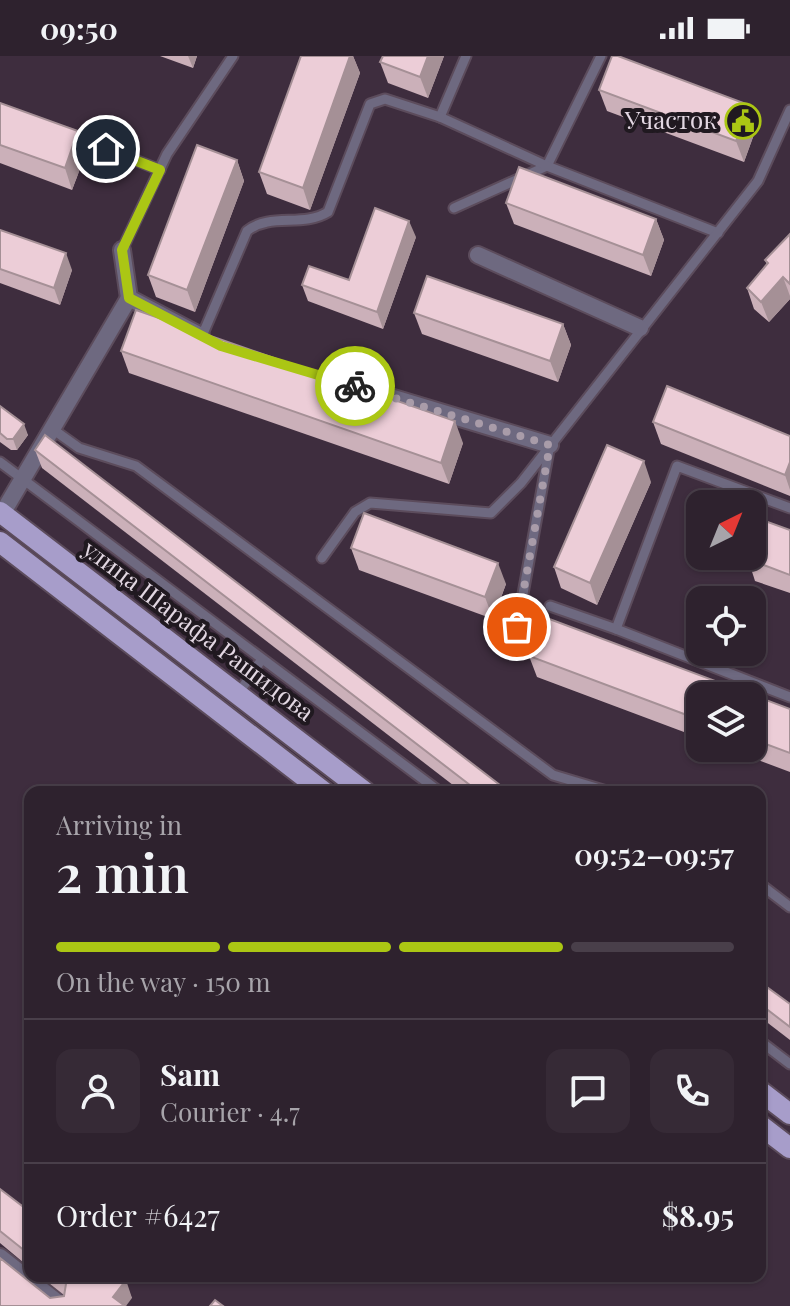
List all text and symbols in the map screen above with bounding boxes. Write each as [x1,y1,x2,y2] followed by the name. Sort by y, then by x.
[40,8,118,48] text: 09:50
[724,102,762,140] public building icon: Участок
[624,103,717,135] place label: Участок
[72,115,140,183] pin
[84,127,128,171] icon: home
[315,346,395,426] courier
[333,364,377,408] icon: bike
[686,490,766,570] north arrow
[686,490,766,762] map controls
[76,531,321,727] street label: улица Шарафа Рашидова
[686,586,766,666] button: locate
[483,593,551,661] pin
[495,605,539,649] icon: bag
[686,682,766,762] button: layers
[56,807,182,842] text: Arriving in
[574,834,734,874] text: 09:52–09:57
[56,837,189,906] text: 2 min
[56,964,271,999] text: On the way · 150 m
[56,1049,140,1133] button: person
[546,1049,630,1133] button: chat
[650,1049,734,1133] button: phone
[160,1054,220,1094] text: Sam
[160,1094,300,1129] text: Courier · 4.7
[56,1195,220,1235] text: Order #6427
[662,1195,734,1235] text: $8.95

